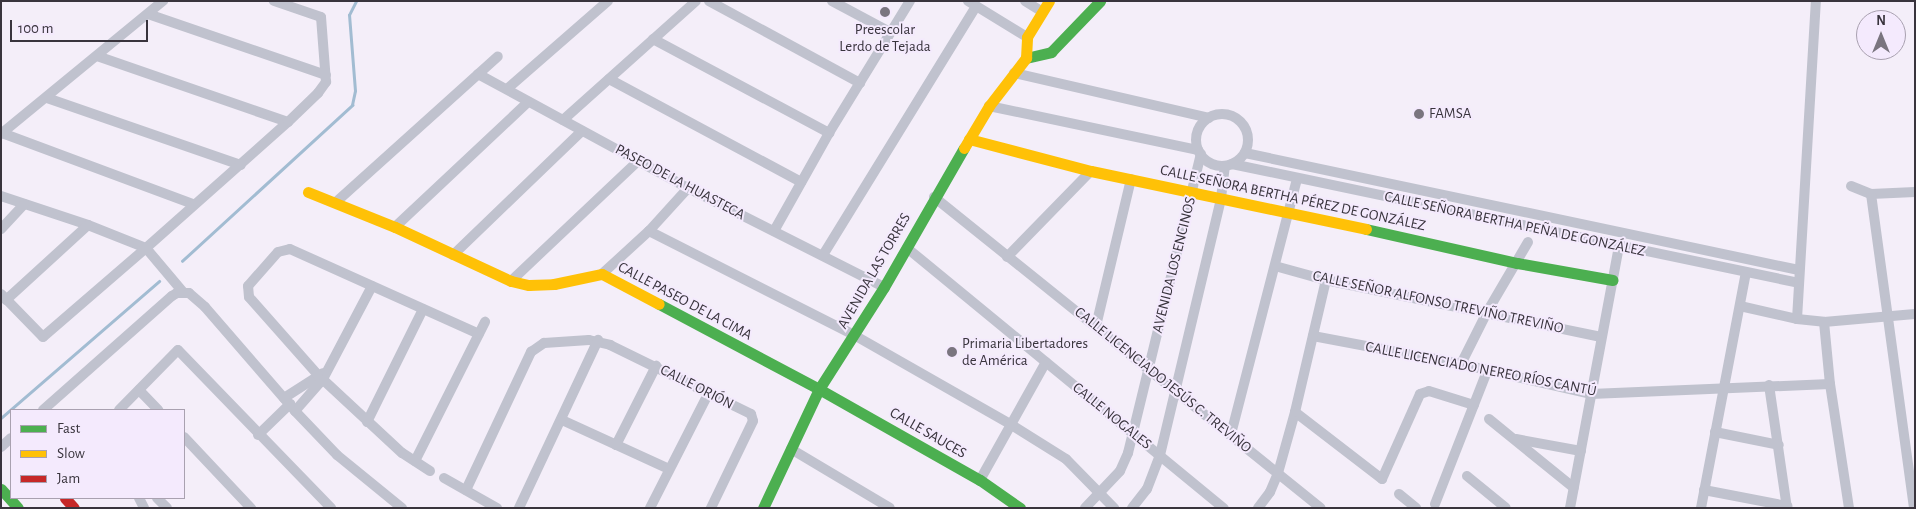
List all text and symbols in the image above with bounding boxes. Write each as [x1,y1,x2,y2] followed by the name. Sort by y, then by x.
[879,6,891,18] marker: Preescolar Lerdo de Tejada
[12,10,150,42] scale bar
[1856,10,1906,60] north arrow
[1876,14,1886,28] text: N
[839,20,931,55] place label: Preescolar Lerdo de Tejada
[18,21,53,36] text: 100 m
[1429,105,1471,123] place label: FAMSA
[1413,108,1425,120] marker: FAMSA
[612,140,748,224] street label: PASEO DE LA HUASTECA
[1159,161,1427,235] street label: CALLE SEÑORA BERTHA PÉREZ DE GONZÁLEZ
[1383,188,1647,260] street label: CALLE SEÑORA BERTHA PEÑA DE GONZÁLEZ
[1148,195,1200,335] street label: AVENIDA LOS ENCINOS
[834,210,914,332] street label: AVENIDA LAS TORRES
[615,258,755,344] street label: CALLE PASEO DE LA CIMA
[1311,267,1565,337] street label: CALLE SEÑOR ALFONSO TREVIÑO TREVIÑO
[1071,303,1255,457] street label: CALLE LICENCIADO JESÚS C. TREVIÑO
[962,334,1088,369] place label: Primaria Libertadores de América
[1364,338,1598,400] street label: CALLE LICENCIADO NEREO RÍOS CANTÚ
[946,346,958,358] marker: Primaria Libertadores de América
[657,361,737,413] street label: CALLE ORIÓN
[1069,379,1155,453] street label: CALLE NOGALES
[886,404,970,462] street label: CALLE SAUCES
[10,409,185,499] legend
[57,421,80,436] text: Fast
[57,446,85,461] text: Slow
[57,471,80,486] text: Jam

